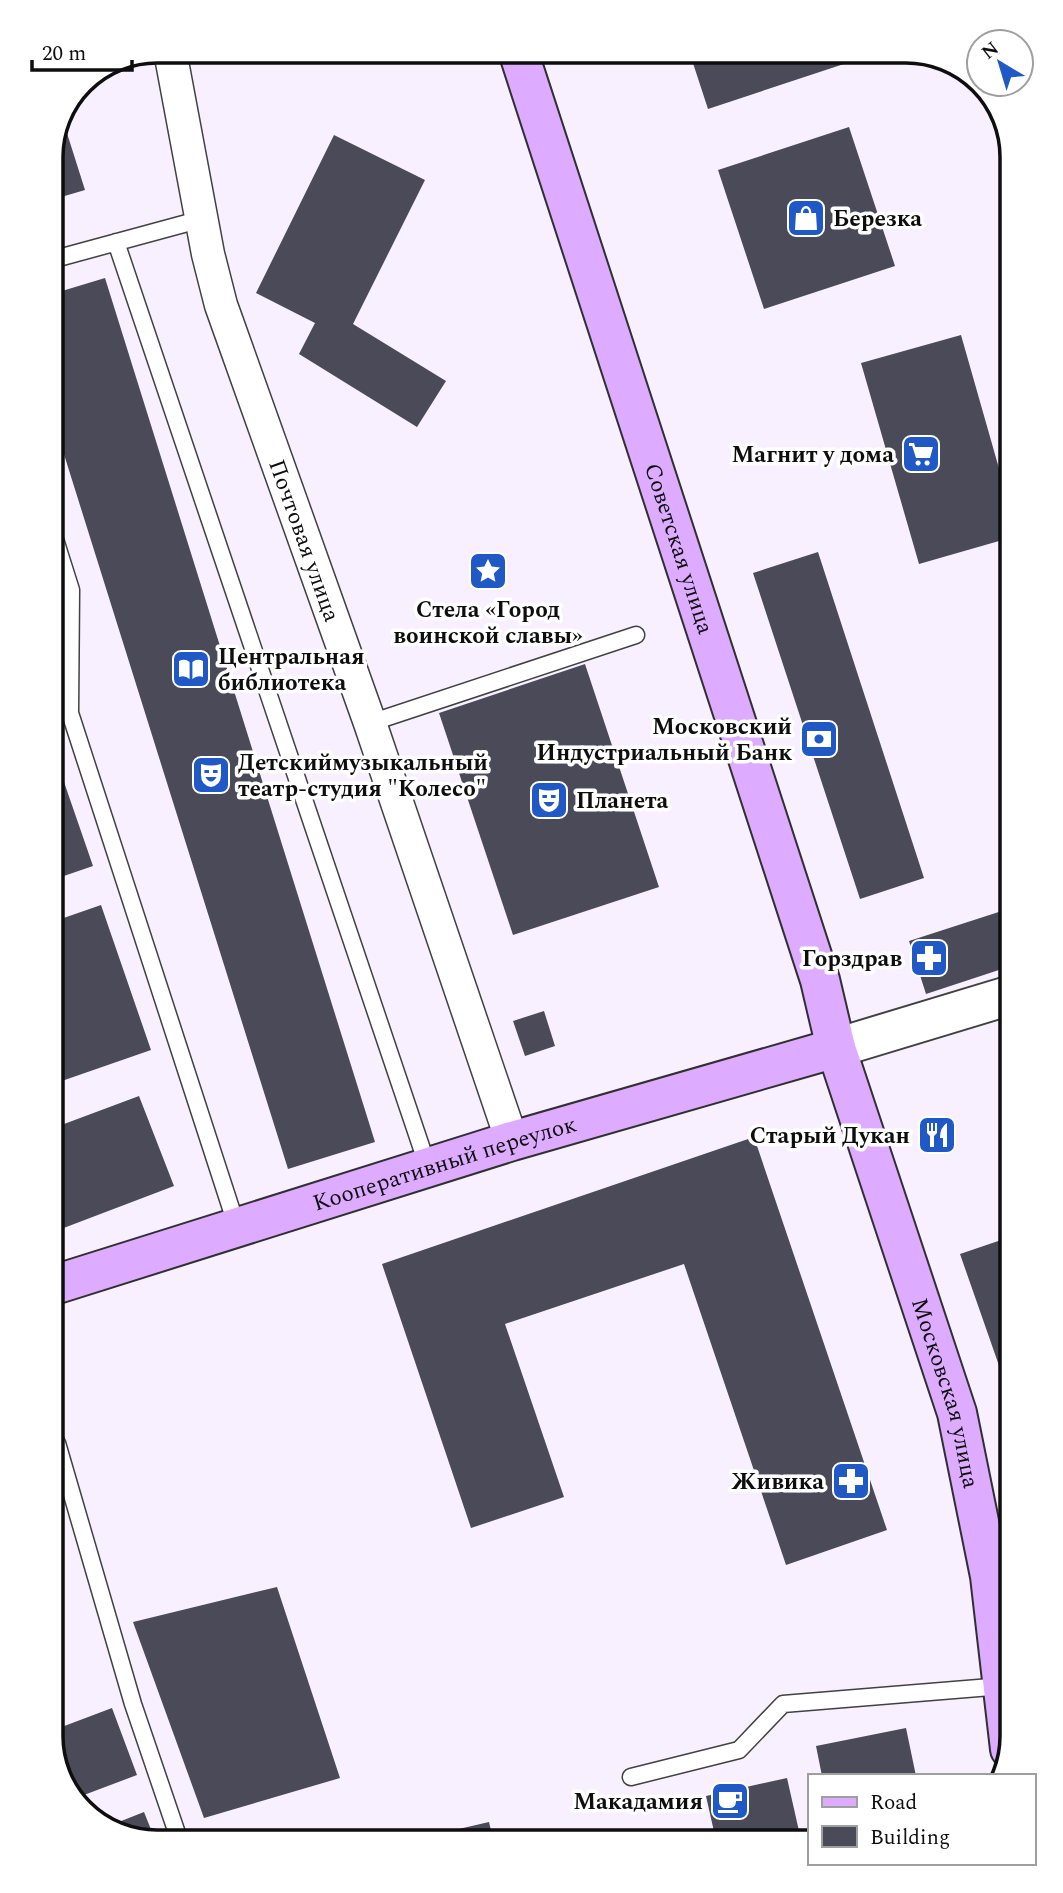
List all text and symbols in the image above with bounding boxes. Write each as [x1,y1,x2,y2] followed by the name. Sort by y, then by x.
[32,28,131,72] scale bar
[965,28,1035,98] north arrow
[975,35,1005,67] text: N
[42,38,86,70] text: 20 m
[785,197,827,239] shop icon: Березка
[833,202,922,237] place label: Березка
[900,433,942,475] supermarket icon: Магнит у дома
[731,438,894,473] place label: Магнит у дома
[258,455,349,627] street label: Почтовая улица
[634,459,722,639] street label: Советская улица
[467,550,509,592] place icon: Стела «Город воинской славы»
[393,593,583,654] place label: Стела «Город воинской славы»
[218,640,365,701] place label: Центральная библиотека
[170,648,212,690] library icon: Центральная библиотека
[537,710,792,771] place label: Московский Индустриальный Банк
[798,718,840,760] bank icon: Московский Индустриальный Банк
[238,746,488,807] place label: Детскиймузыкальный театр-студия "Колесо"
[190,754,232,796] theatre icon: Детскиймузыкальный театр-студия "Колесо"
[528,779,570,821] theatre icon: Планета
[576,784,669,819] place label: Планета
[908,937,950,979] pharmacy icon: Горздрав
[802,942,902,977] place label: Горздрав
[309,1107,581,1222] street label: Кооперативный переулок
[916,1114,958,1156] restaurant icon: Старый Дукан
[750,1119,910,1154] place label: Старый Дукан
[901,1293,988,1491] street label: Московская улица
[830,1460,872,1502] pharmacy icon: Живика
[731,1465,824,1500] place label: Живика
[808,1774,1035,1865] legend
[709,1780,751,1822] cafe icon: Макадамия
[573,1785,703,1820] place label: Макадамия
[870,1787,917,1819] text: Road
[870,1822,950,1854] text: Building

